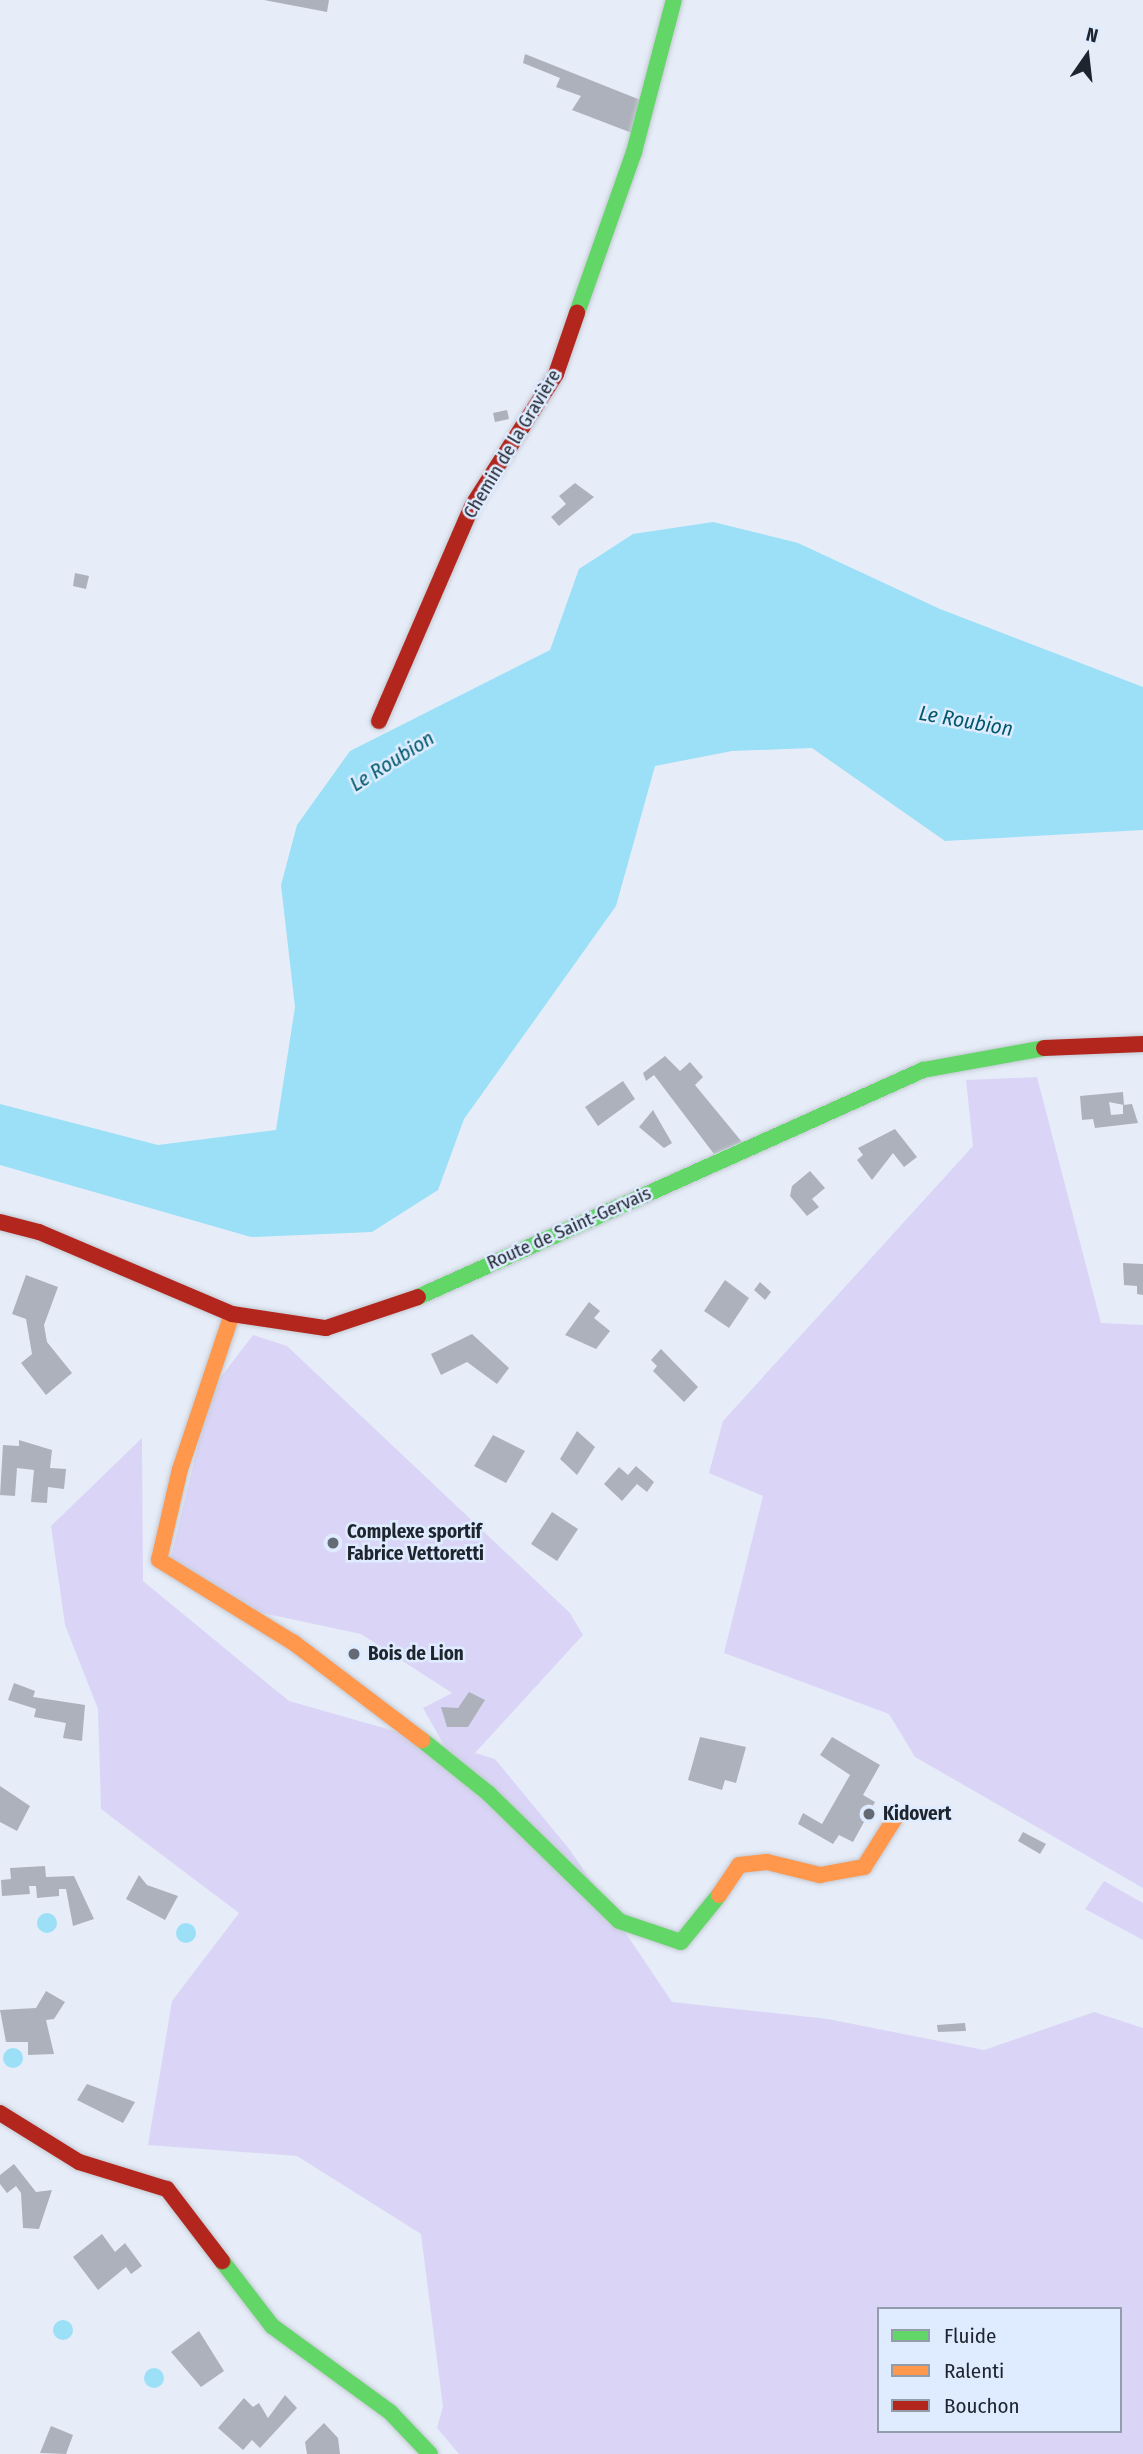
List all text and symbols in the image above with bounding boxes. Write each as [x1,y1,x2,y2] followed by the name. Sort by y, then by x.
[1052,21,1122,91] north arrow
[1084,23,1101,48] text: N
[459,365,565,523] street label: Chemin de la Gravière
[917,700,1015,742] water label: Le Roubion
[345,725,439,797] water label: Le Roubion
[483,1182,655,1274] street label: Route de Saint-Gervais
[347,1521,484,1565] place label: Complexe sportif Fabrice Vettoretti
[325,1535,341,1551] marker: Complexe sportif Fabrice Vettoretti
[368,1643,464,1665] place label: Bois de Lion
[346,1646,362,1662] marker: Bois de Lion
[883,1803,951,1825] place label: Kidovert
[861,1806,877,1822] marker: Kidovert
[877,2307,1122,2433] legend
[944,2323,996,2349] text: Fluide
[944,2358,1004,2384] text: Ralenti
[944,2393,1020,2419] text: Bouchon

